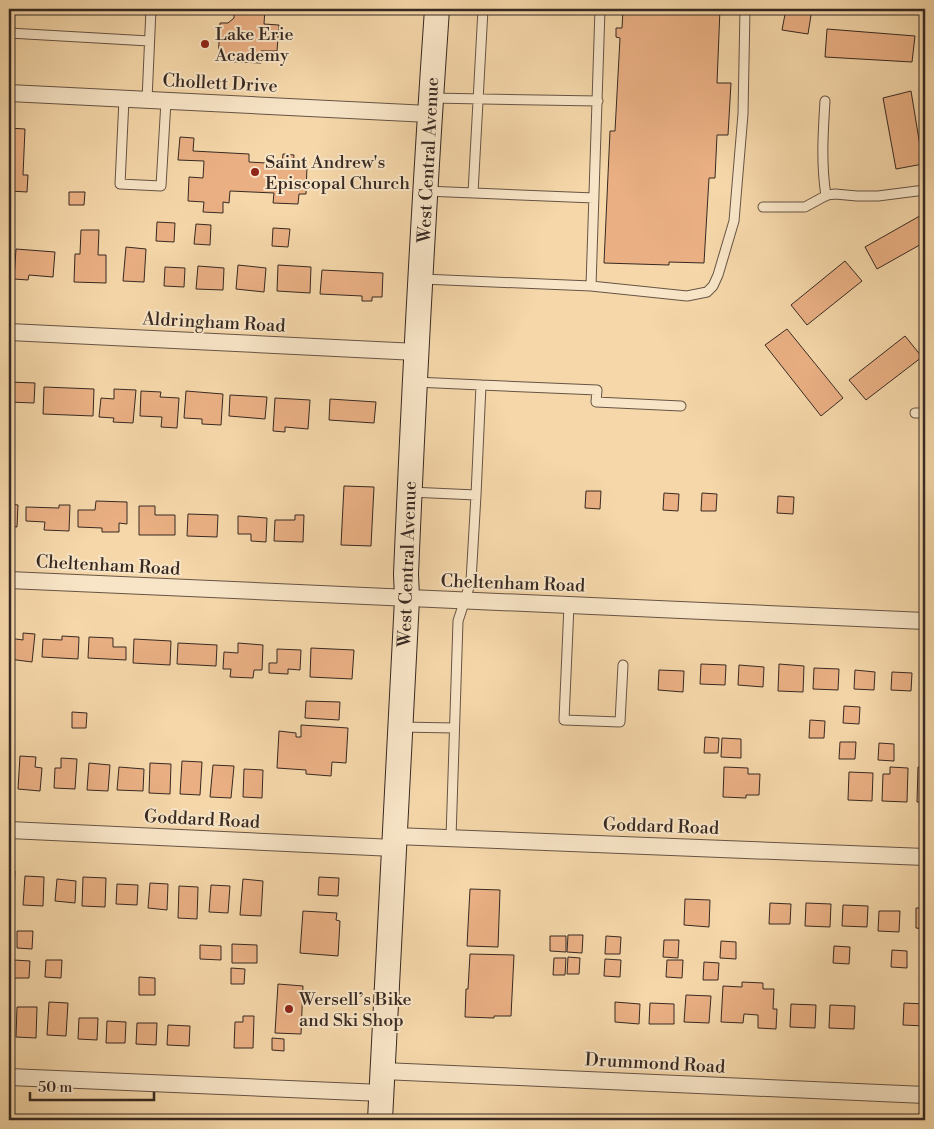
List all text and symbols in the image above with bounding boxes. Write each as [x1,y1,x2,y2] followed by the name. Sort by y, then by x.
[214,23,294,67] place label: Lake Erie Academy
[199,38,211,50] marker: Lake Erie Academy
[162,69,278,98] street label: Chollett Drive
[413,76,444,245] street label: West Central Avenue
[265,151,410,195] place label: Saint Andrew's Episcopal Church
[249,166,261,178] marker: Saint Andrew's Episcopal Church
[141,307,287,338] street label: Aldringham Road
[393,481,422,648] street label: West Central Avenue
[35,550,182,581] street label: Cheltenham Road
[440,569,586,598] street label: Cheltenham Road
[143,805,261,834] street label: Goddard Road
[602,813,720,840] street label: Goddard Road
[298,988,412,1032] place label: Wersell’s Bike and Ski Shop
[283,1003,295,1015] marker: Wersell’s Bike and Ski Shop
[584,1048,727,1079] street label: Drummond Road
[30,1069,154,1101] scale bar
[38,1078,72,1097] text: 50 m

